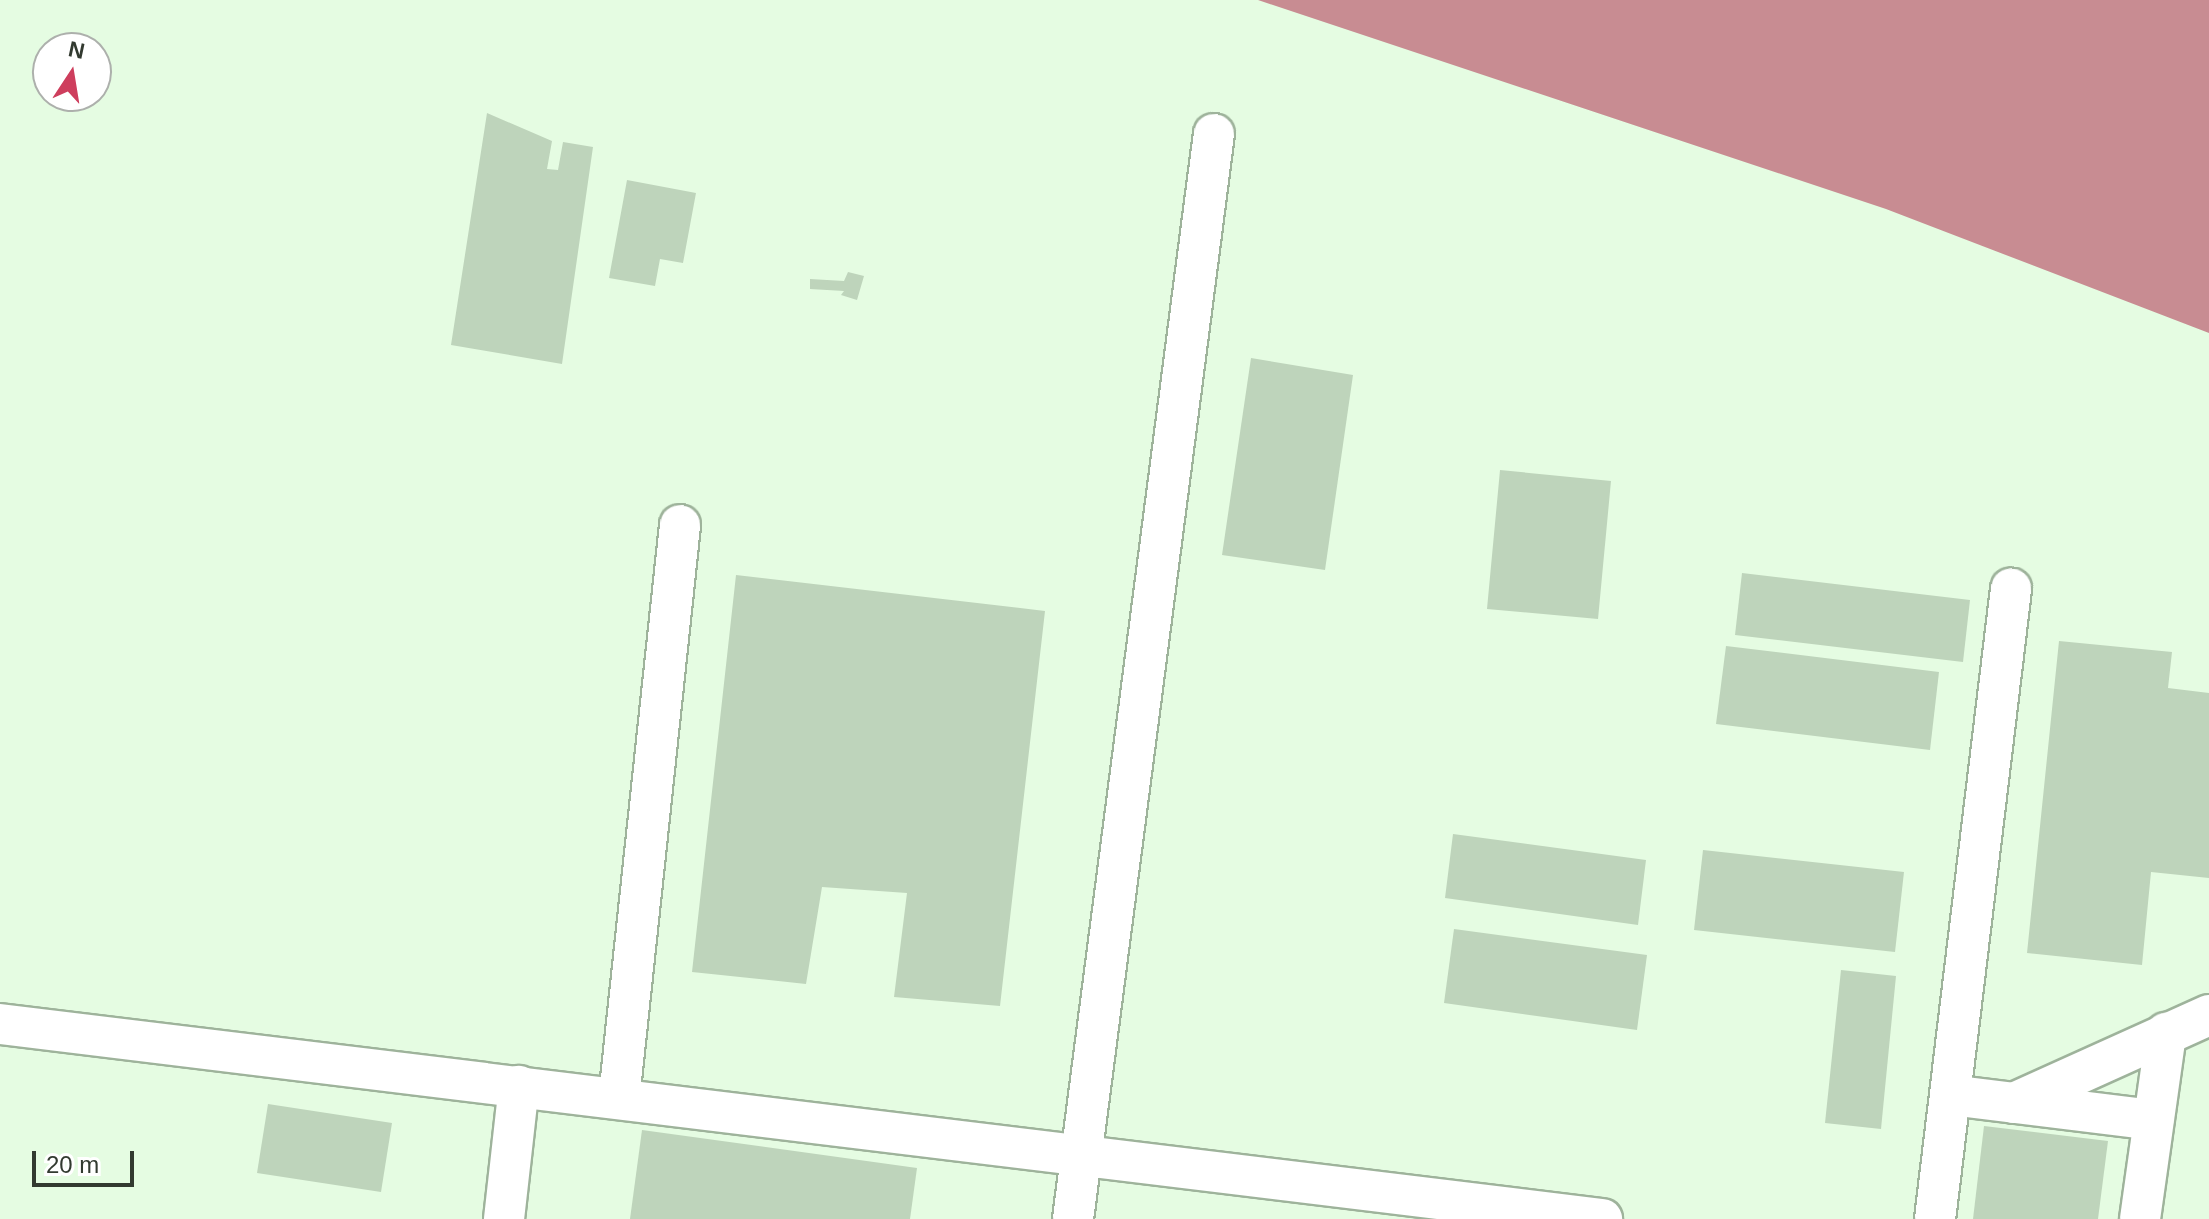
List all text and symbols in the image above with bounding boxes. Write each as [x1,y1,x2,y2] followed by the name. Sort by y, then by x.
[32,32,112,112] north arrow
[66,36,87,64] text: N
[36,1135,138,1185] scale bar
[46,1151,99,1178] text: 20 m

